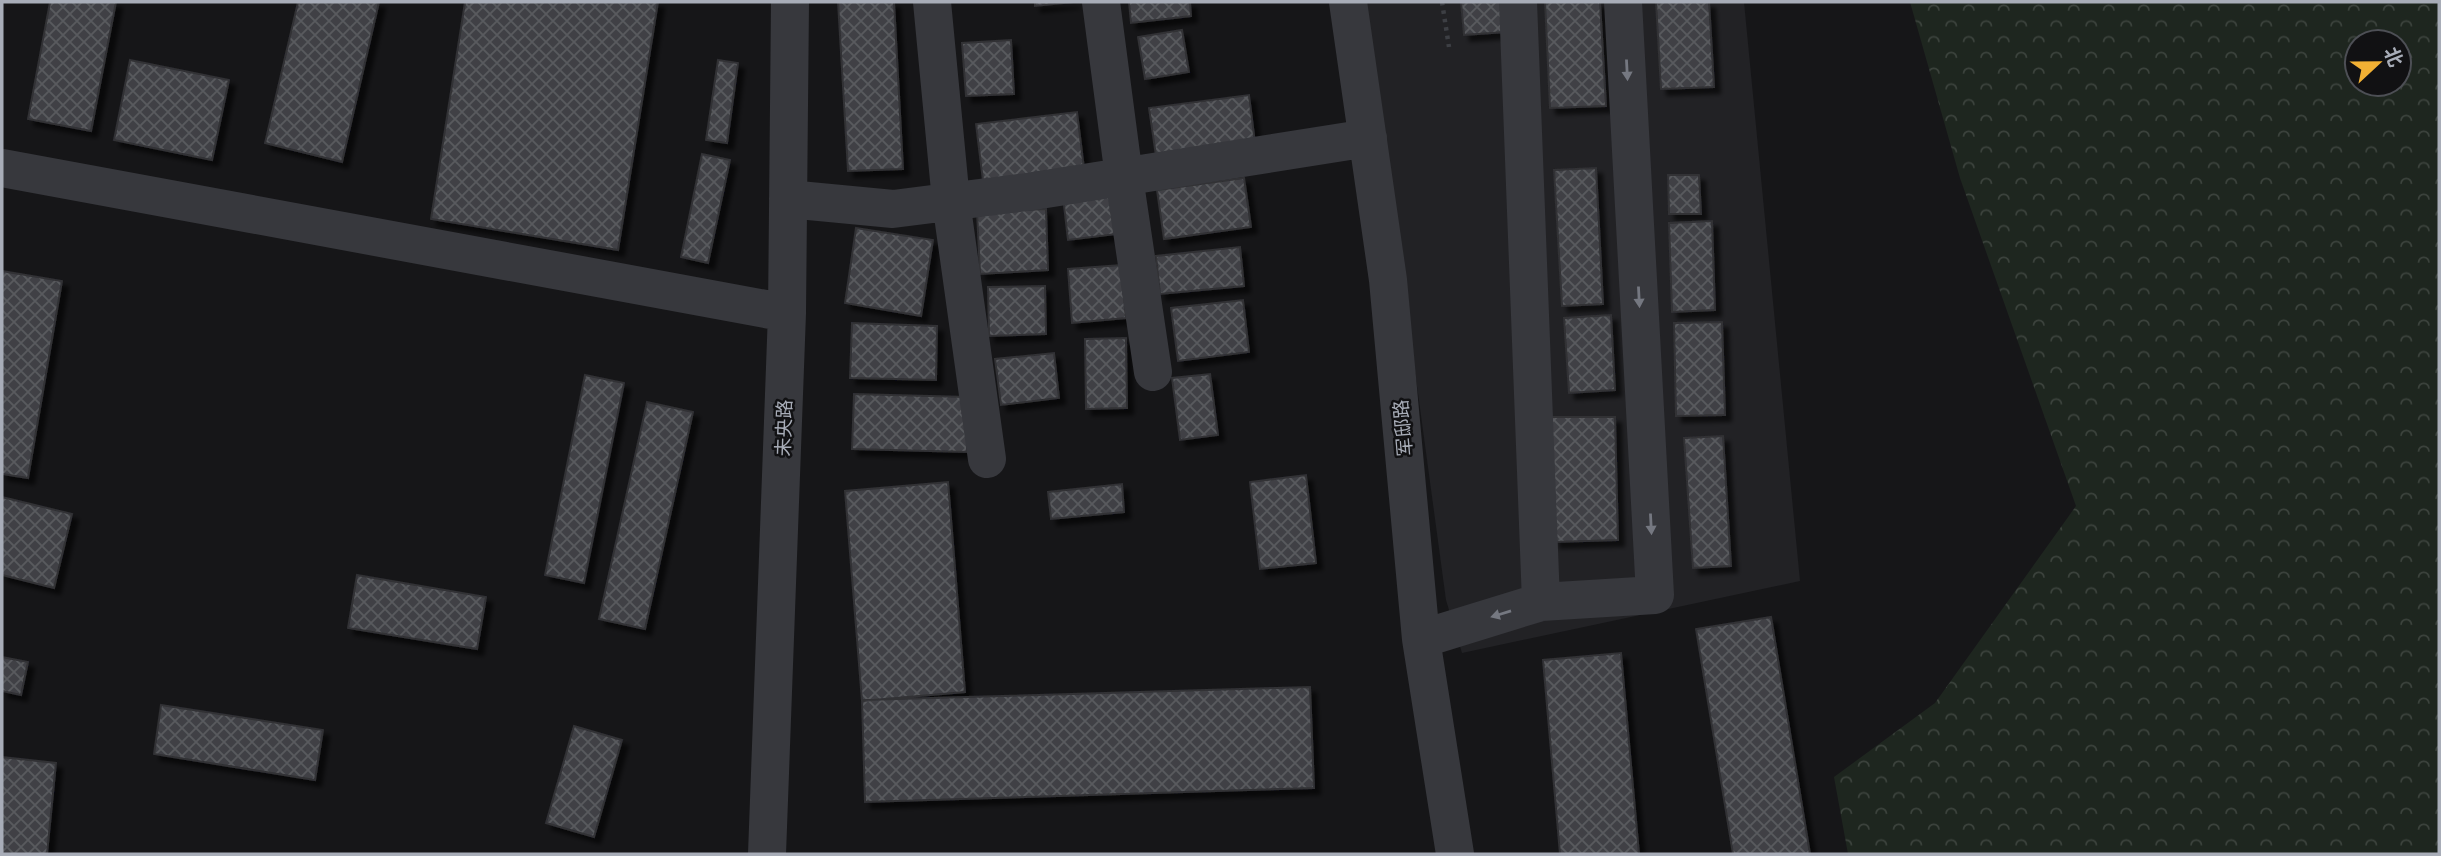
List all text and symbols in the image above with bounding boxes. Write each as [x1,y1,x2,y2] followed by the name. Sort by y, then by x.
[2343,28,2413,98] north arrow
[2380,43,2408,70] text: 北
[1621,59,1632,81] one-way arrow
[1634,286,1645,308] one-way arrow
[771,399,795,457] street label: 未央路
[1388,399,1416,457] street label: 军邸路
[1646,513,1657,535] one-way arrow
[1490,610,1511,620] one-way arrow

